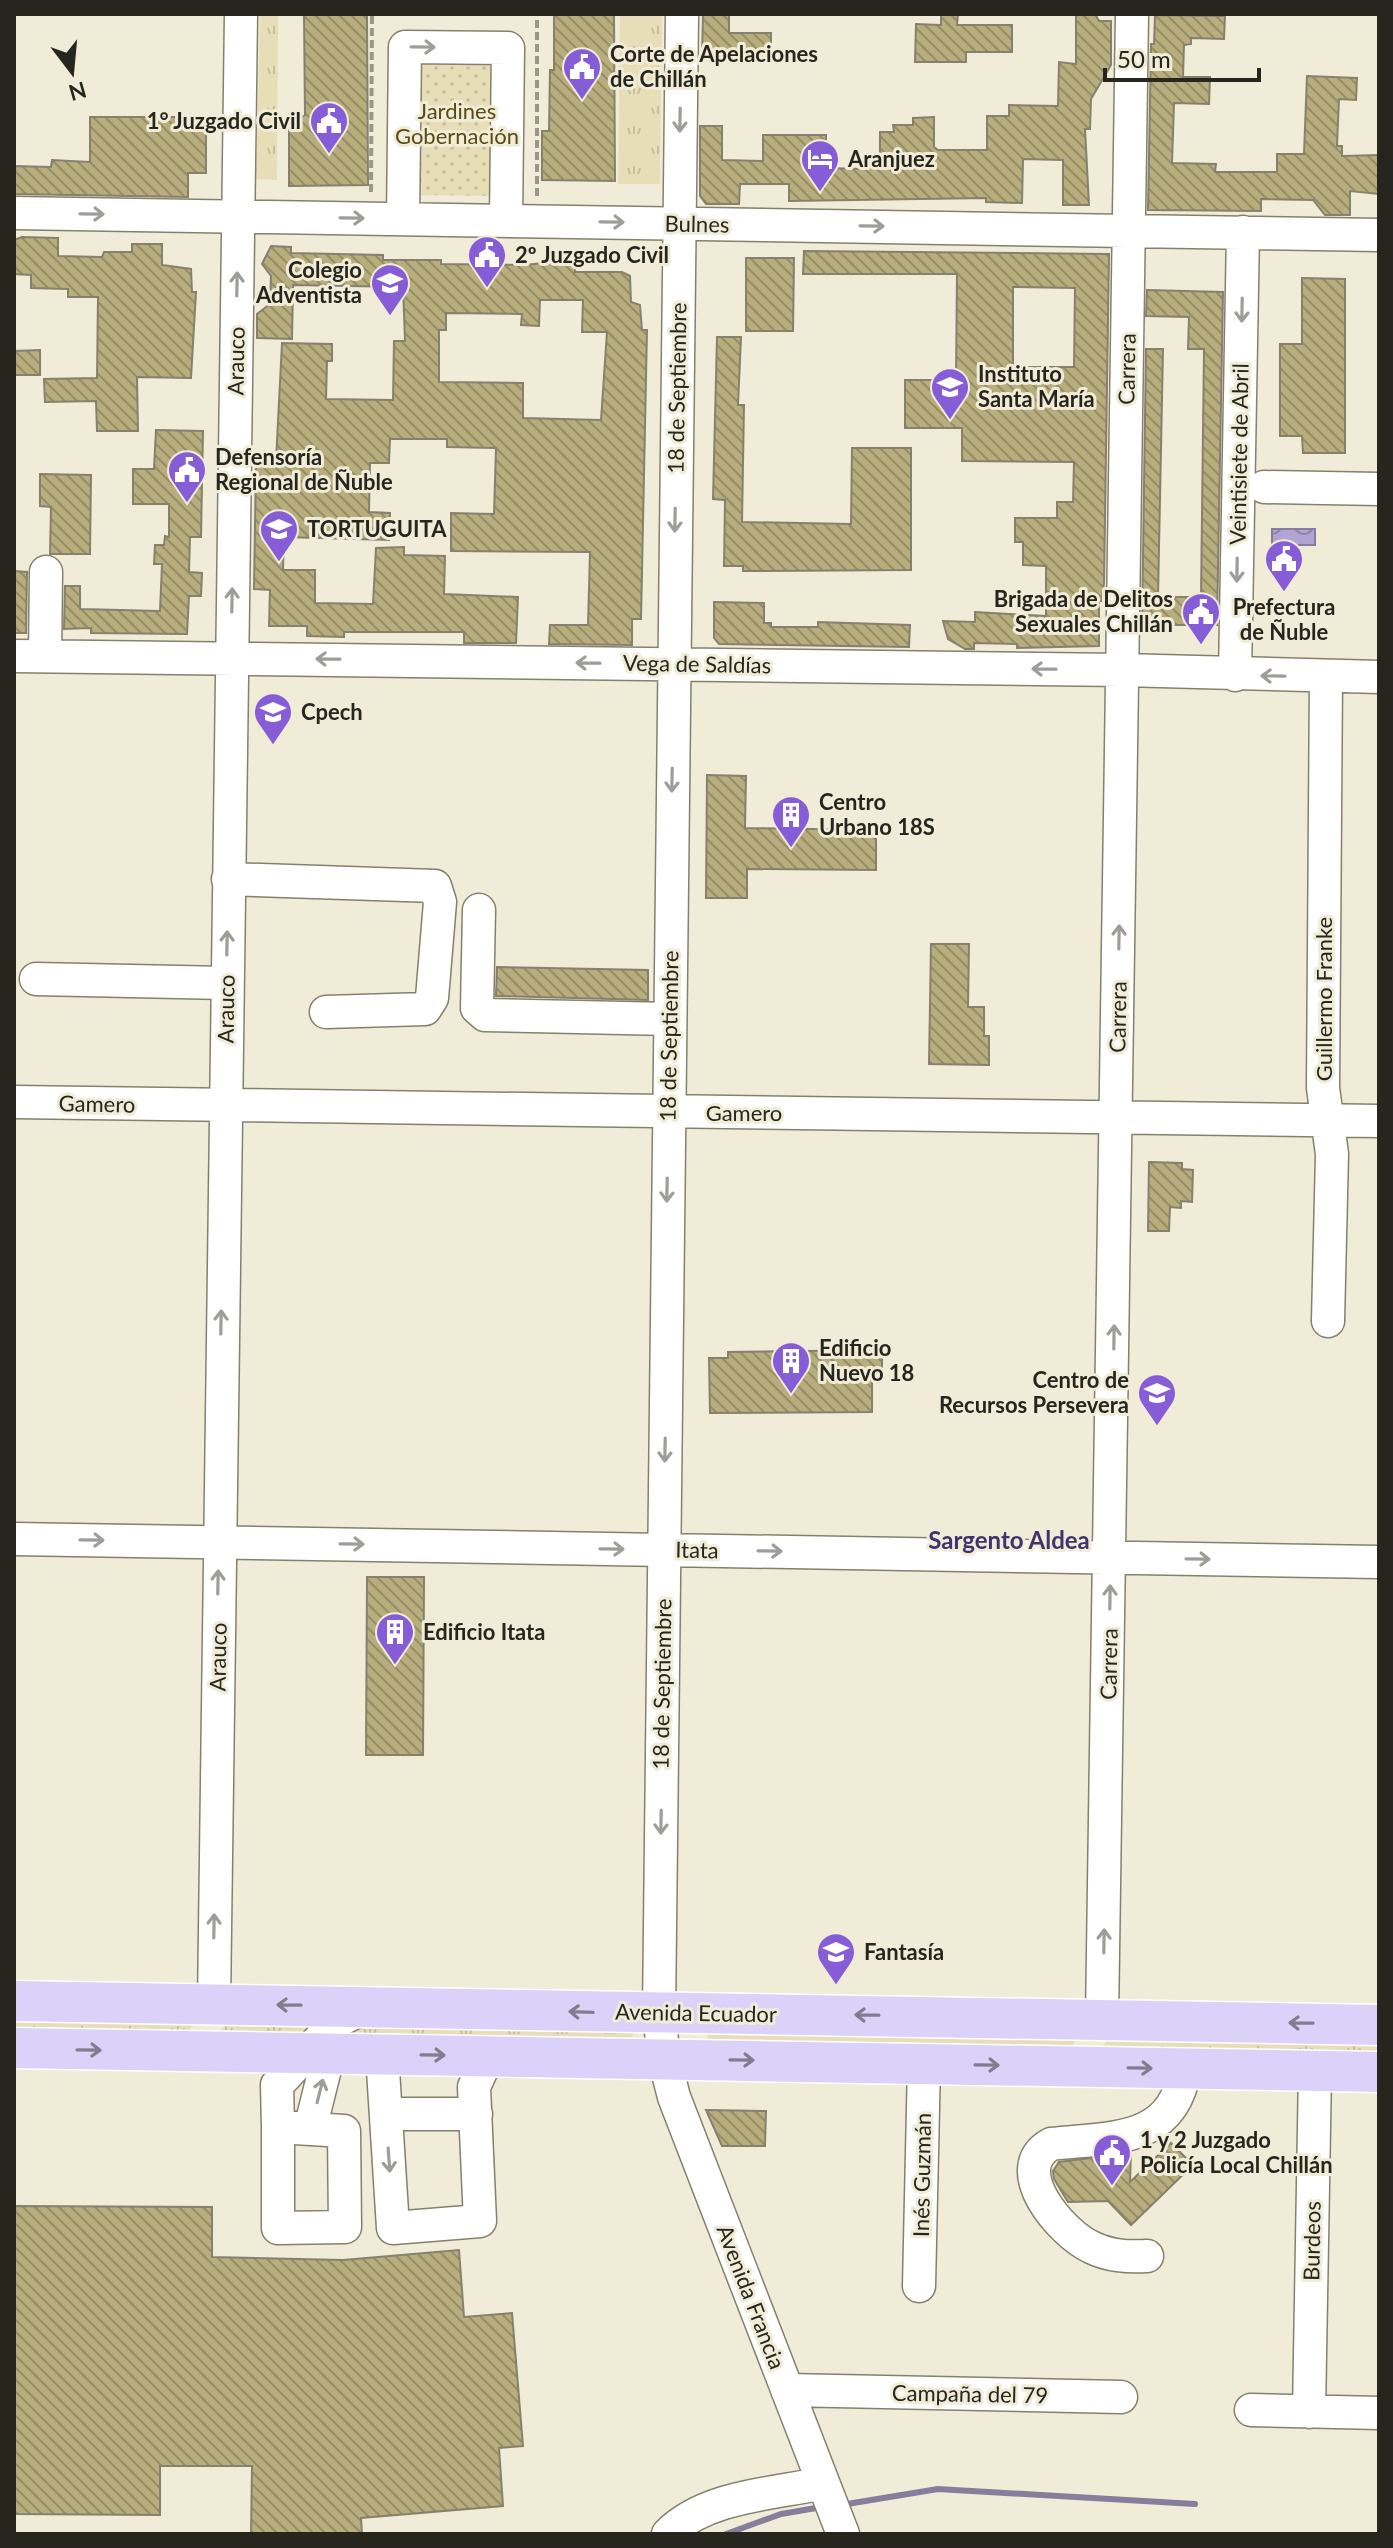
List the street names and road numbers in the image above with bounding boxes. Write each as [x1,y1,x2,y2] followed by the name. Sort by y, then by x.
[664,209,730,238] street label: Bulnes
[662,302,691,474] street label: 18 de Septiembre
[221,326,250,396] street label: Arauco
[1112,333,1141,405] street label: Carrera
[1223,363,1254,545] street label: Veintisiete de Abril
[623,649,771,678] street label: Vega de Saldías
[1310,917,1337,1081] street label: Guillermo Franke
[654,950,683,1122] street label: 18 de Septiembre
[211,974,240,1044] street label: Arauco
[1103,981,1132,1053] street label: Carrera
[58,1089,136,1118] street label: Gamero
[706,1099,782,1126] street label: Gamero
[675,1536,719,1563] street label: Itata
[647,1598,676,1770] street label: 18 de Septiembre
[203,1622,232,1692] street label: Arauco
[1094,1628,1123,1700] street label: Carrera
[615,1998,777,2027] street label: Avenida Ecuador
[907,2113,936,2237] street label: Inés Guzmán
[1297,2201,1326,2281] street label: Burdeos
[712,2221,791,2373] street label: Avenida Francia
[892,2379,1048,2408] street label: Campaña del 79

